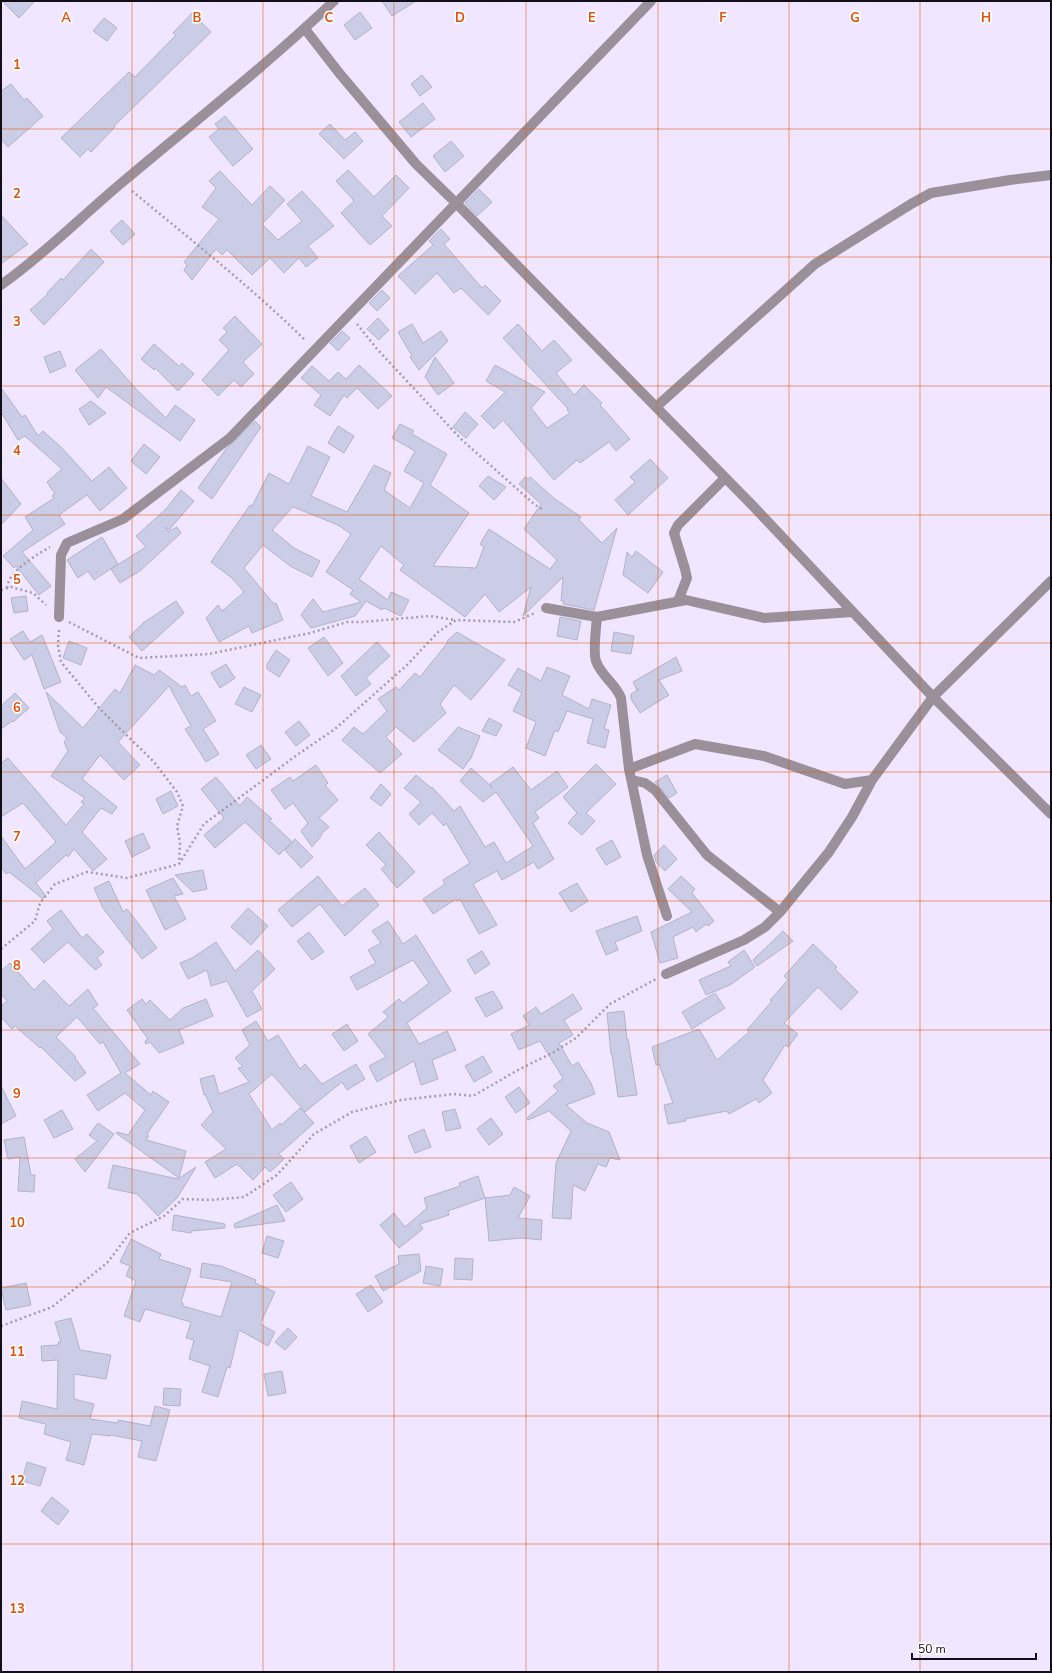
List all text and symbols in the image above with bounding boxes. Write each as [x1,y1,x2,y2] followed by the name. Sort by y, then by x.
[61,9,71,27] text: A
[193,9,202,27] text: B
[325,9,334,27] text: C
[455,9,465,27] text: D
[588,9,596,27] text: E
[719,9,727,27] text: F
[850,9,860,27] text: G
[981,9,991,27] text: H
[13,56,21,74] text: 1
[13,185,21,203] text: 2
[13,313,21,331] text: 3
[13,442,21,460] text: 4
[13,571,21,589] text: 5
[13,699,21,717] text: 6
[13,828,21,846] text: 7
[13,957,21,975] text: 8
[13,1085,21,1103] text: 9
[9,1214,25,1232] text: 10
[9,1343,25,1361] text: 11
[9,1472,25,1490] text: 12
[9,1600,25,1618] text: 13
[912,1635,1036,1661] scale bar
[918,1641,946,1657] text: 50 m

